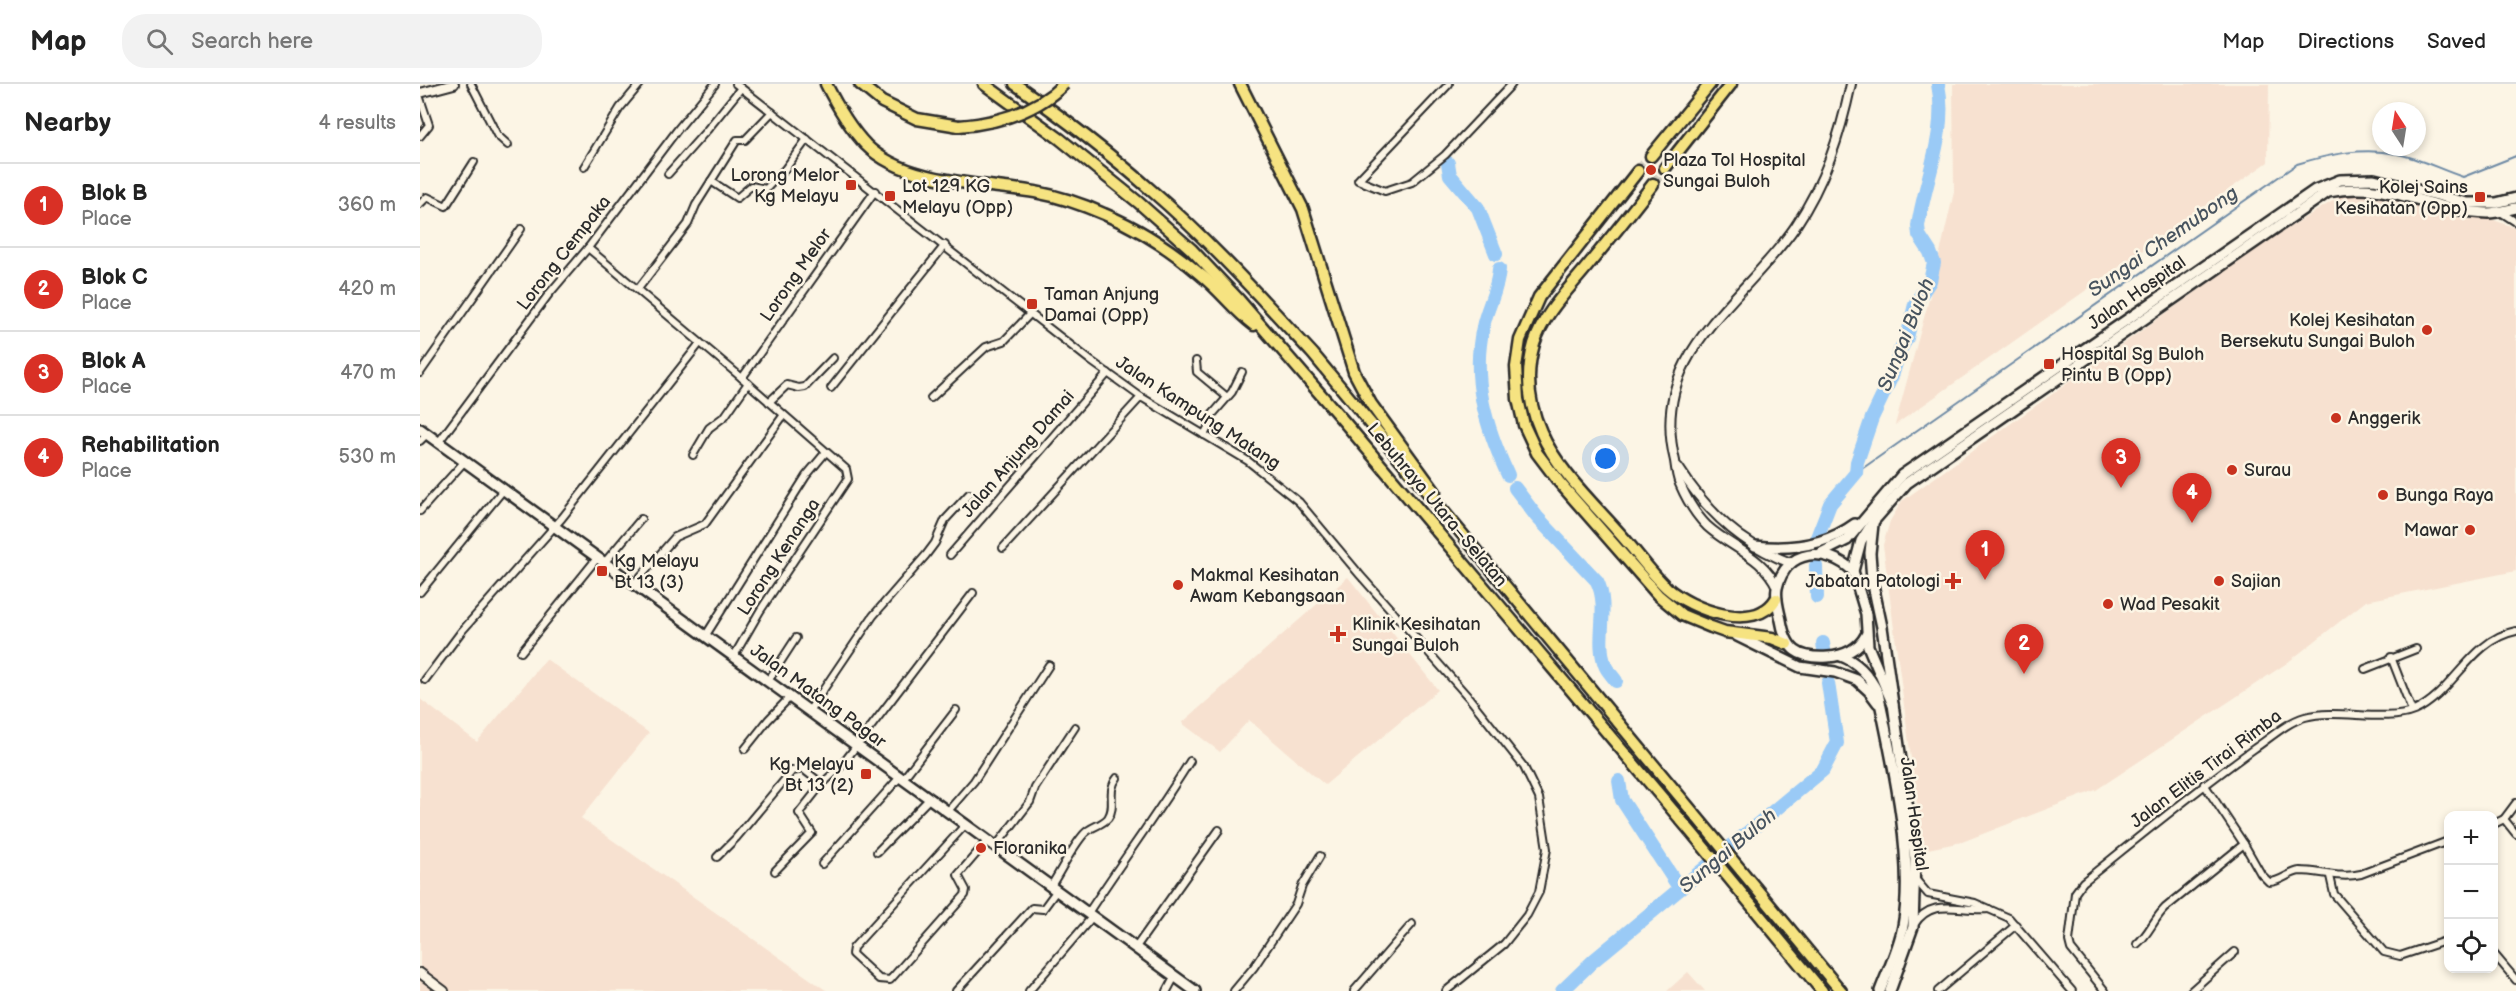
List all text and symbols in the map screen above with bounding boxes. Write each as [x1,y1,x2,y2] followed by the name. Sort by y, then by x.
[122,14,542,68] search box
[30,25,86,58] text: Map
[143,25,176,58] icon: search
[191,28,313,55] text: Search here
[2222,29,2265,54] text: Map
[2298,29,2394,54] text: Directions
[2427,29,2486,54] text: Saved
[2372,102,2426,156] north arrow
[24,108,111,139] text: Nearby
[318,111,396,135] text: 4 results
[1663,150,1805,192] place label: Plaza Tol Hospital Sungai Buloh
[1644,163,1658,177] marker: Plaza Tol Hospital Sungai Buloh
[730,165,839,207] place label: Lorong Melor Kg Melayu
[902,176,1013,218] place label: Lot 129 KG Melayu (Opp)
[2335,177,2468,219] place label: Kolej Sains Kesihatan (Opp)
[844,178,858,192] marker: Lorong Melor Kg Melayu
[81,180,148,207] text: Blok B
[2083,181,2243,303] water label: Sungai Chemubong
[883,189,897,203] marker: Lot 129 KG Melayu (Opp)
[2473,190,2487,204] marker: Kolej Sains Kesihatan (Opp)
[513,192,615,314] street label: Lorong Cempaka
[39,193,48,217] text: 1
[338,193,396,217] text: 360 m
[81,207,132,231] text: Place
[756,224,836,326] street label: Lorong Melor
[2084,252,2190,334] street label: Jalan Hospital
[81,264,148,291] text: Blok C
[1872,275,1940,395] water label: Sungai Buloh
[38,277,49,301] text: 2
[338,277,396,301] text: 420 m
[1044,284,1159,326] place label: Taman Anjung Damai (Opp)
[81,291,132,315] text: Place
[1025,297,1039,311] marker: Taman Anjung Damai (Opp)
[2220,310,2415,352] place label: Kolej Kesihatan Bersekutu Sungai Buloh
[2420,323,2434,337] marker: Kolej Kesihatan Bersekutu Sungai Buloh
[2061,344,2204,386] place label: Hospital Sg Buloh Pintu B (Opp)
[81,348,145,375] text: Blok A
[1112,352,1284,474] street label: Jalan Kampung Matang
[2042,357,2056,371] marker: Hospital Sg Buloh Pintu B (Opp)
[38,361,49,385] text: 3
[340,361,396,385] text: 470 m
[81,375,132,399] text: Place
[957,386,1079,522] street label: Jalan Anjung Damai
[2348,408,2420,429] place label: Anggerik
[2329,411,2343,425] marker: Anggerik
[1362,419,1512,591] street label: Lebuhraya Utara–Selatan
[81,432,220,459] text: Rehabilitation
[2102,438,2140,488] pin: 3
[1591,444,1620,473] your location
[38,445,49,469] text: 4
[339,445,396,469] text: 530 m
[81,459,132,483] text: Place
[2244,460,2291,481] place label: Surau
[2225,463,2239,477] marker: Surau
[2172,474,2212,523] pin: 4
[2395,485,2494,506] place label: Bunga Raya
[2376,488,2390,502] marker: Bunga Raya
[733,495,825,619] street label: Lorong Kenanga
[2404,520,2458,541] place label: Mawar
[2463,523,2477,537] marker: Mawar
[1966,530,2004,580] pin: 1
[614,551,699,593] place label: Kg Melayu Bt 13 (3)
[595,564,609,578] marker: Kg Melayu Bt 13 (3)
[1190,565,1345,607] place label: Makmal Kesihatan Awam Kebangsaan
[1806,571,1940,592] place label: Jabatan Patologi
[2231,571,2281,592] place label: Sajian
[1944,572,1962,590] marker: Jabatan Patologi
[2212,574,2226,588] marker: Sajian
[1171,578,1185,592] marker: Makmal Kesihatan Awam Kebangsaan
[2120,594,2220,615] place label: Wad Pesakit
[2101,597,2115,611] marker: Wad Pesakit
[1352,614,1481,656] place label: Klinik Kesihatan Sungai Buloh
[2004,624,2044,674] pin: 2
[1329,625,1347,643] marker: Klinik Kesihatan Sungai Buloh
[746,640,890,753] street label: Jalan Matang Pagar
[2126,705,2286,833] street label: Jalan Elitis Tirai Rimba
[769,754,854,796] place label: Kg Melayu Bt 13 (2)
[1896,756,1932,872] street label: Jalan Hospital
[859,767,873,781] marker: Kg Melayu Bt 13 (2)
[1674,803,1782,899] water label: Sungai Buloh
[2444,811,2498,973] map controls
[2444,811,2498,865] button: +
[993,838,1067,859] place label: Floranika
[974,841,988,855] marker: Floranika
[2444,865,2498,919] button: −
[2444,919,2498,973] button: locate

